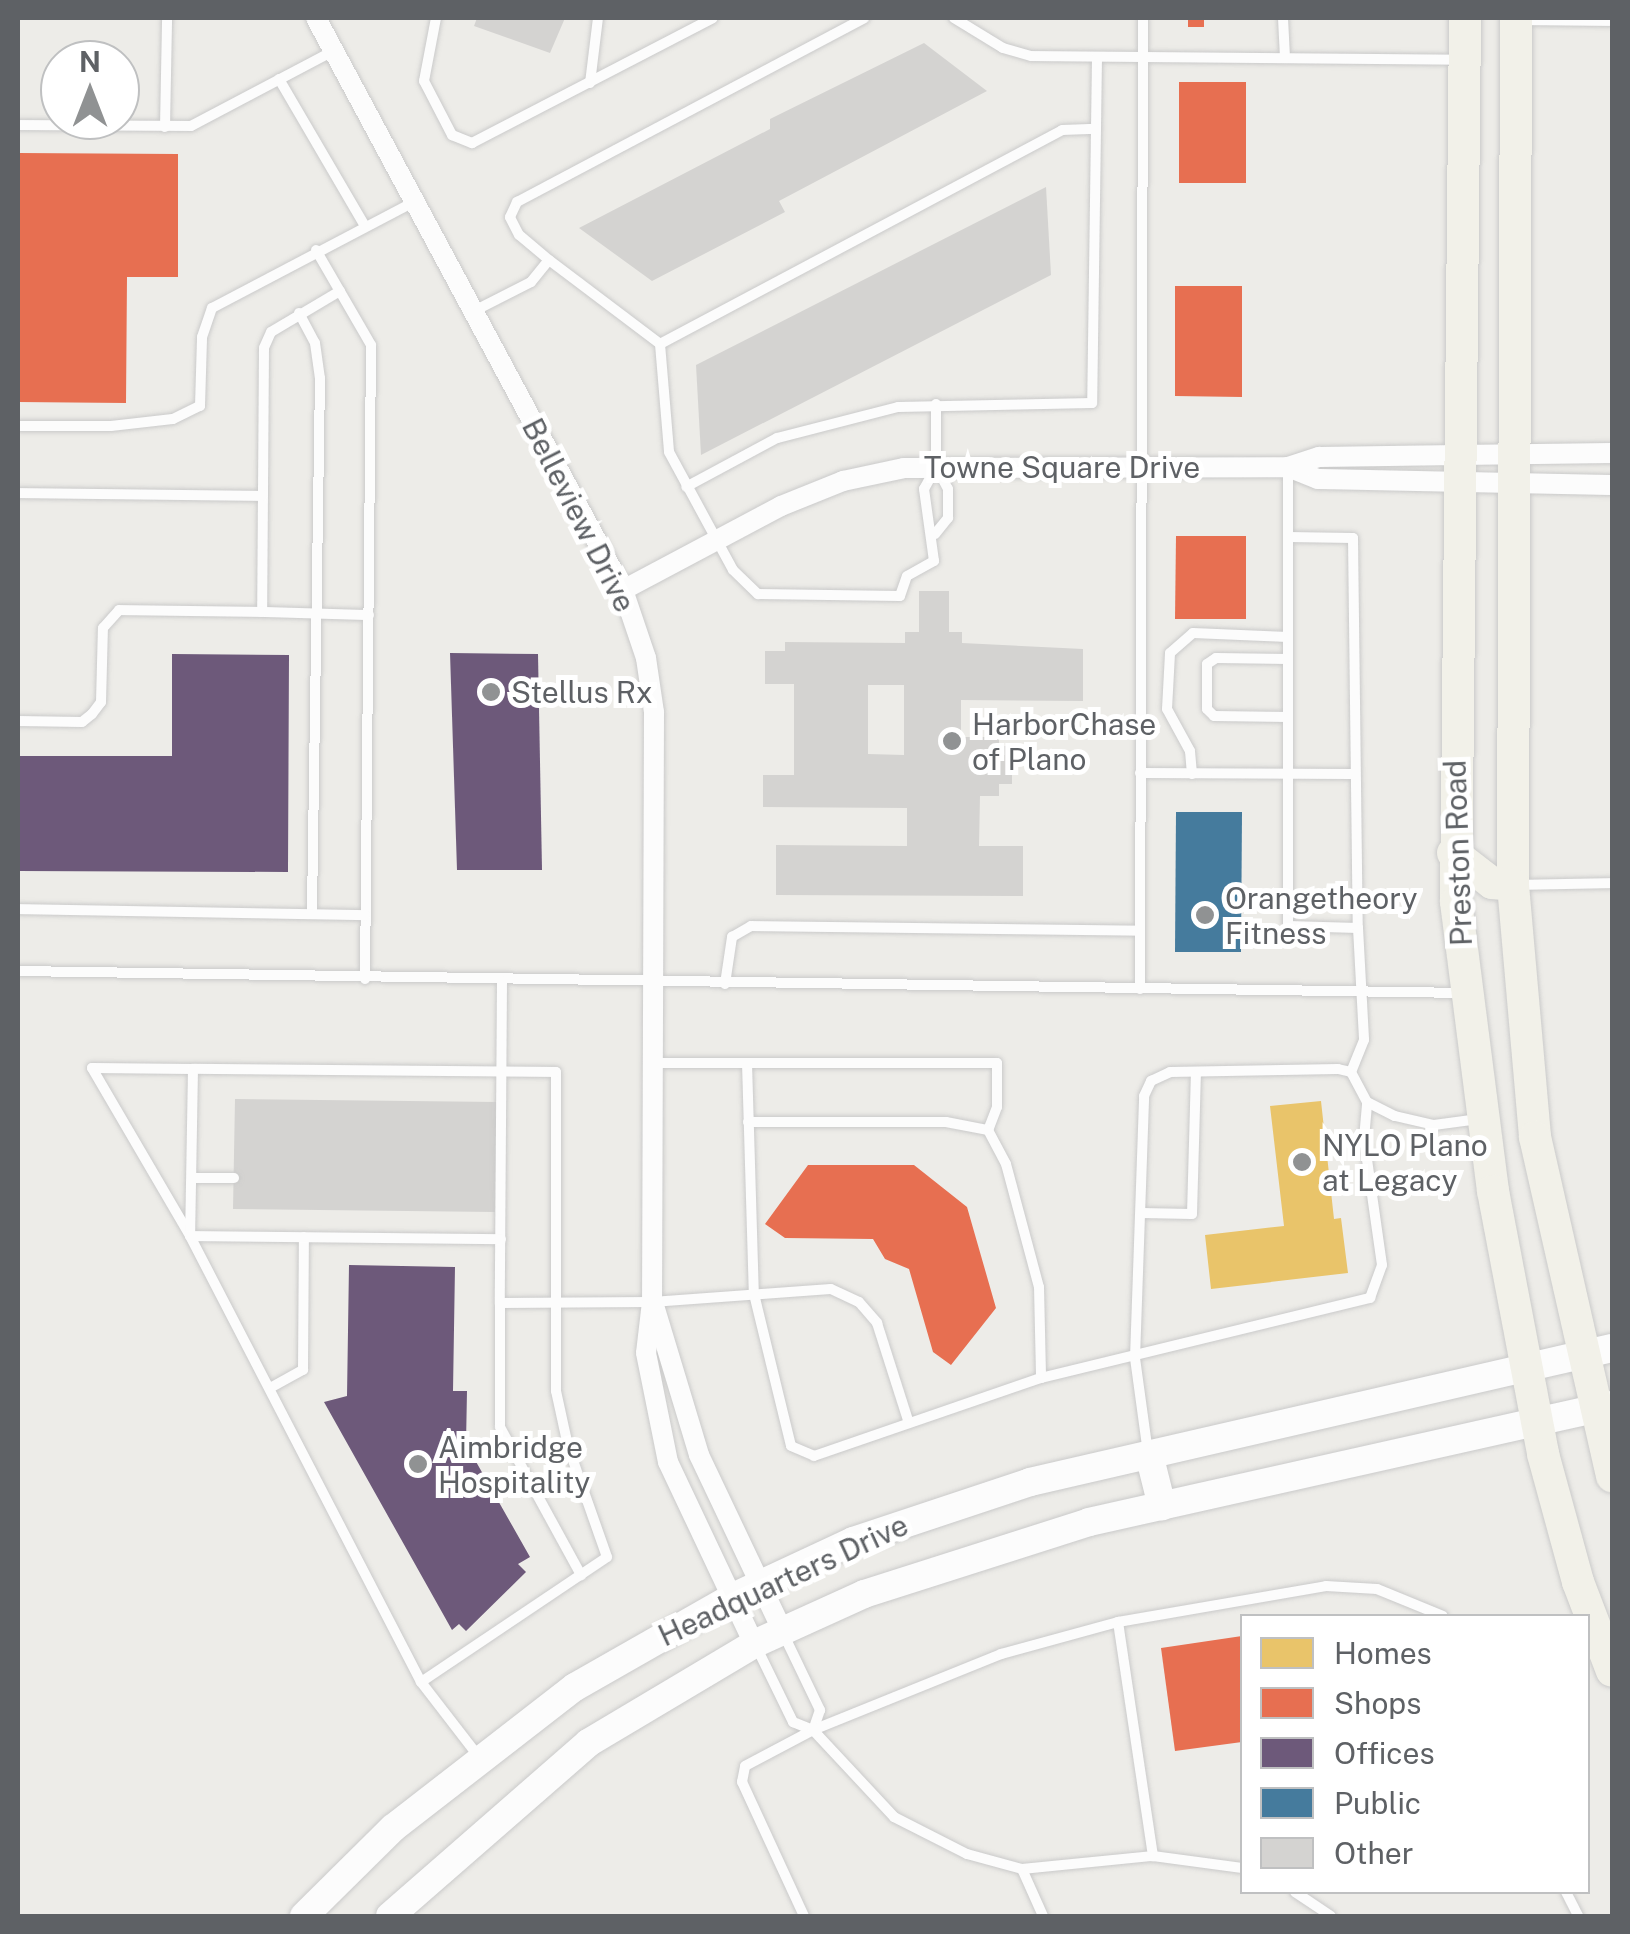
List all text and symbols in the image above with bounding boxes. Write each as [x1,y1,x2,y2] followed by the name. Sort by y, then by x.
[40,40,140,140] north arrow
[79,45,101,78] text: N
[515,412,643,618] street label: Belleview Drive
[924,449,1200,485] street label: Towne Square Drive
[511,674,653,710] place label: Stellus Rx
[480,681,502,703] marker: Stellus Rx
[972,706,1156,776] place label: HarborChase of Plano
[941,730,963,752] marker: HarborChase of Plano
[1437,759,1479,947] street label: Preston Road
[1225,880,1417,950] place label: Orangetheory Fitness
[1194,904,1216,926] marker: Orangetheory Fitness
[1322,1127,1488,1198] place label: NYLO Plano at Legacy
[1291,1151,1313,1173] marker: NYLO Plano at Legacy
[438,1429,590,1500] place label: Aimbridge Hospitality
[407,1453,429,1475] marker: Aimbridge Hospitality
[652,1506,914,1654] street label: Headquarters Drive
[1240,1614,1590,1894] legend
[1334,1635,1432,1671] text: Homes
[1334,1685,1421,1721] text: Shops
[1334,1735,1435,1771] text: Offices
[1334,1785,1421,1821] text: Public
[1334,1835,1414,1871] text: Other

